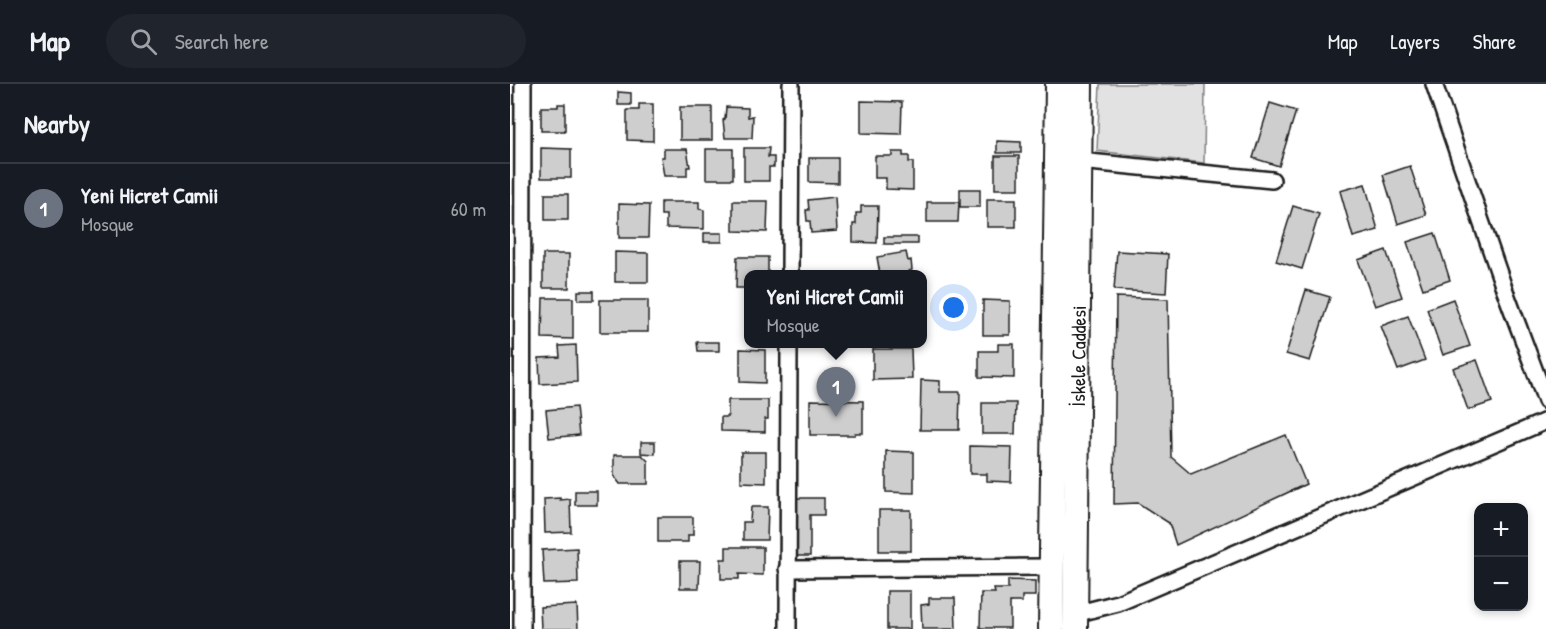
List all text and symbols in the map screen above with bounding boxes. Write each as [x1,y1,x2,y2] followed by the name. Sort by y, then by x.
[106,14,526,68] search box
[30,22,70,60] text: Map
[127,25,160,58] icon: search
[175,26,269,56] text: Search here
[1328,27,1357,56] text: Map
[1390,27,1440,56] text: Layers
[1473,27,1516,56] text: Share
[24,106,90,141] text: Nearby
[81,180,219,210] text: Yeni Hicret Camii
[40,195,47,222] text: 1
[451,195,486,222] text: 60 m
[81,210,134,237] text: Mosque
[744,270,927,348] popup
[767,281,904,311] text: Yeni Hicret Camii
[939,293,968,322] your location
[1064,305,1091,407] street label: İskele Caddesi
[767,311,820,338] text: Mosque
[816,368,856,417] pin: 1
[1474,503,1528,611] map controls
[1474,503,1528,557] button: +
[1474,557,1528,611] button: −

